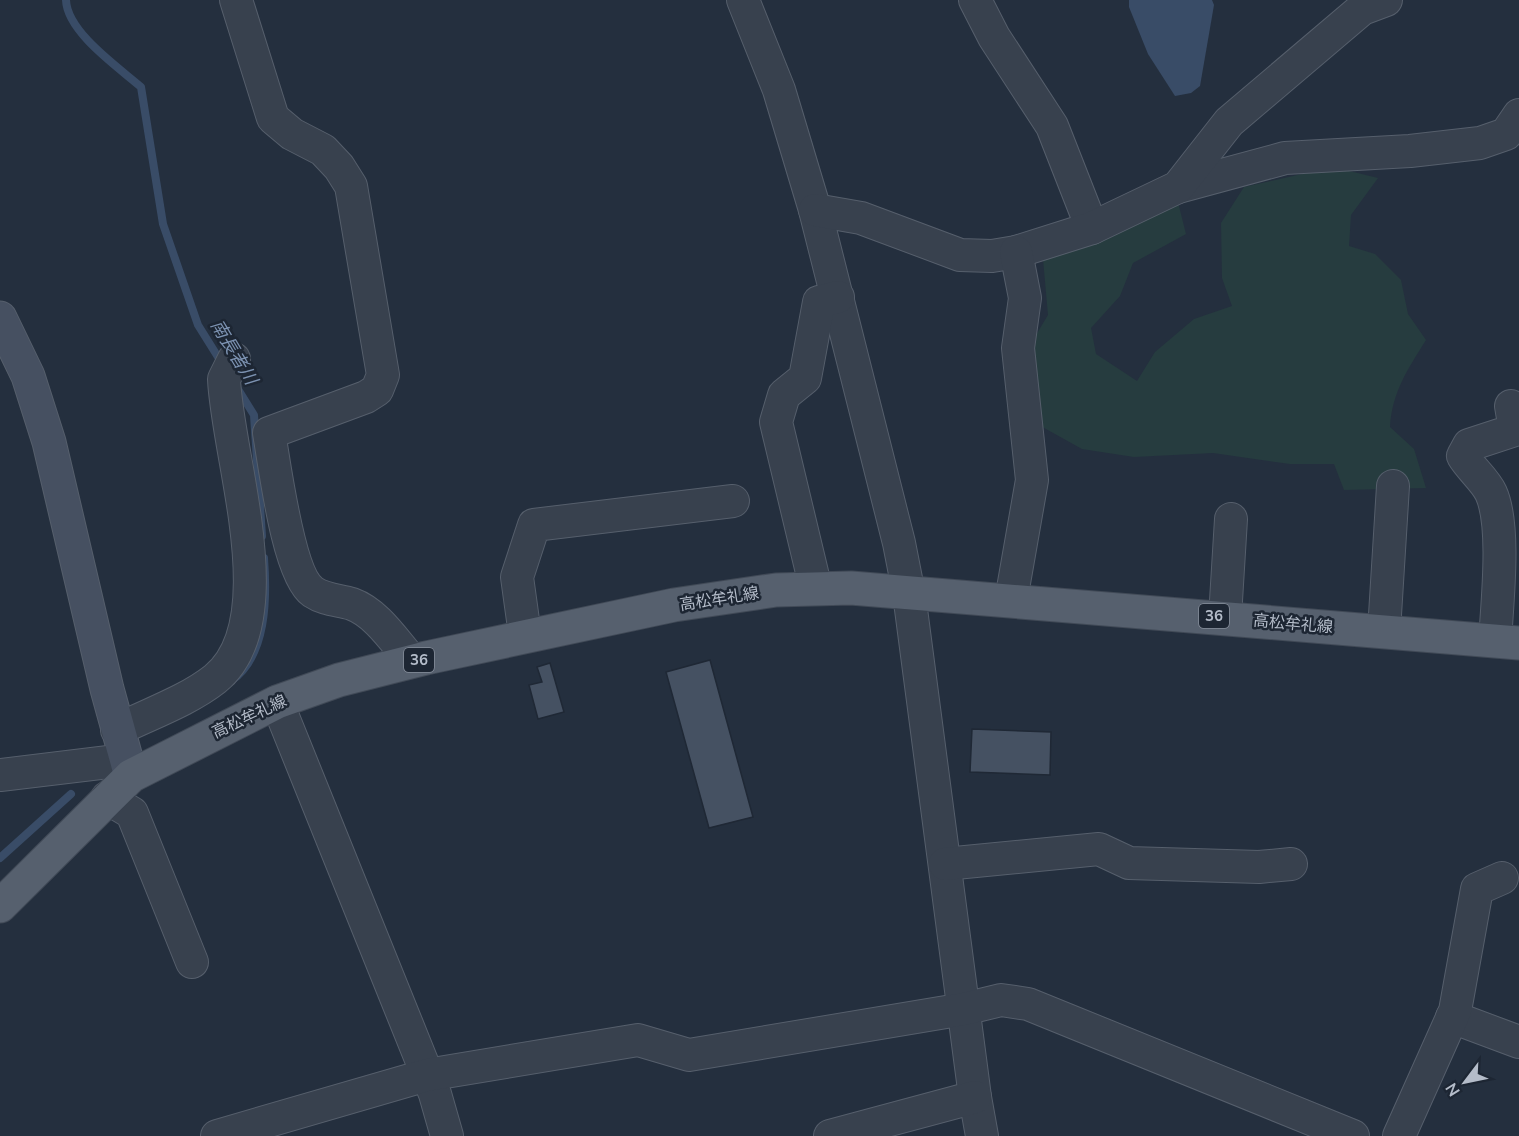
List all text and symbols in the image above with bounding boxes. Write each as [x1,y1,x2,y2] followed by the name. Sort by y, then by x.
[205,315,264,391] water label: 南長者川
[678,582,760,616] street label: 高松牟礼線
[1199,604,1229,628] road number: 36
[1252,610,1334,638] street label: 高松牟礼線
[404,648,434,672] road number: 36
[209,690,290,744] street label: 高松牟礼線
[1435,1052,1495,1112] north arrow
[1441,1079,1466,1100] text: N

